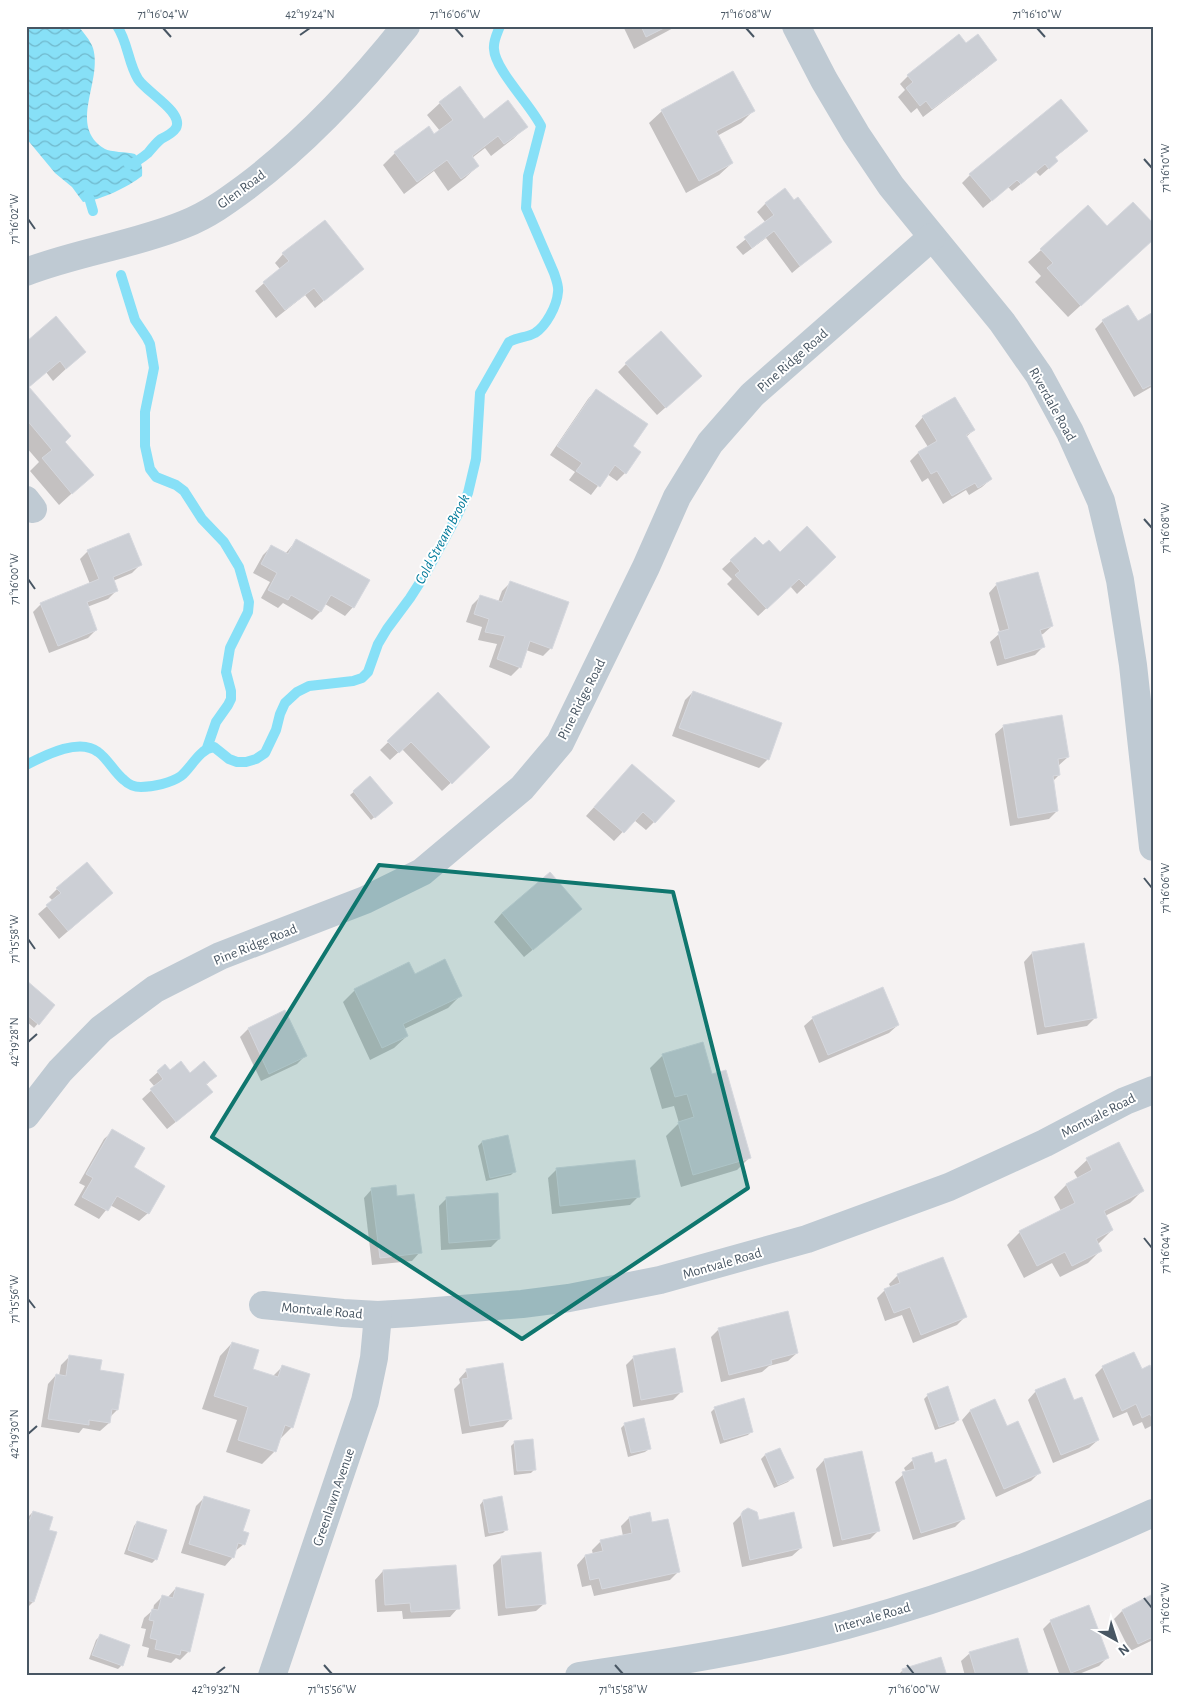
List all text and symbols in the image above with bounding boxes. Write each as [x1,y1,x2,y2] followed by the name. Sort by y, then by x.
[138,8,189,20] text: 71°16'04"W
[285,8,335,20] text: 42°19'24"N
[430,8,481,20] text: 71°16'06"W
[721,8,772,20] text: 71°16'08"W
[1012,8,1062,20] text: 71°16'10"W
[1159,143,1171,193] text: 71°16'10"W
[215,168,268,212] street label: Glen Road
[8,193,20,244] text: 71°16'02"W
[755,326,831,395] street label: Pine Ridge Road
[1026,365,1078,444] street label: Riverdale Road
[413,492,472,587] water label: Cold Stream Brook
[1159,502,1171,553] text: 71°16'08"W
[8,553,20,605] text: 71°16'00"W
[556,657,608,742] street label: Pine Ridge Road
[1159,862,1171,913] text: 71°16'06"W
[8,914,20,963] text: 71°15'58"W
[212,922,299,968] street label: Pine Ridge Road
[8,1017,20,1067] text: 42°19'28"N
[1059,1091,1138,1141] street label: Montvale Road
[1159,1222,1171,1273] text: 71°16'04"W
[681,1246,763,1282] street label: Montvale Road
[8,1274,20,1323] text: 71°15'56"W
[281,1300,363,1322] street label: Montvale Road
[8,1409,20,1459] text: 42°19'30"N
[311,1447,357,1548] street label: Greenlawn Avenue
[1159,1582,1171,1633] text: 71°16'02"W
[833,1600,912,1636] street label: Intervale Road
[1092,1614,1142,1664] north arrow
[1115,1641,1132,1658] text: N
[192,1683,240,1695] text: 42°19'32"N
[308,1683,357,1695] text: 71°15'56"W
[599,1683,648,1695] text: 71°15'58"W
[888,1683,940,1695] text: 71°16'00"W

